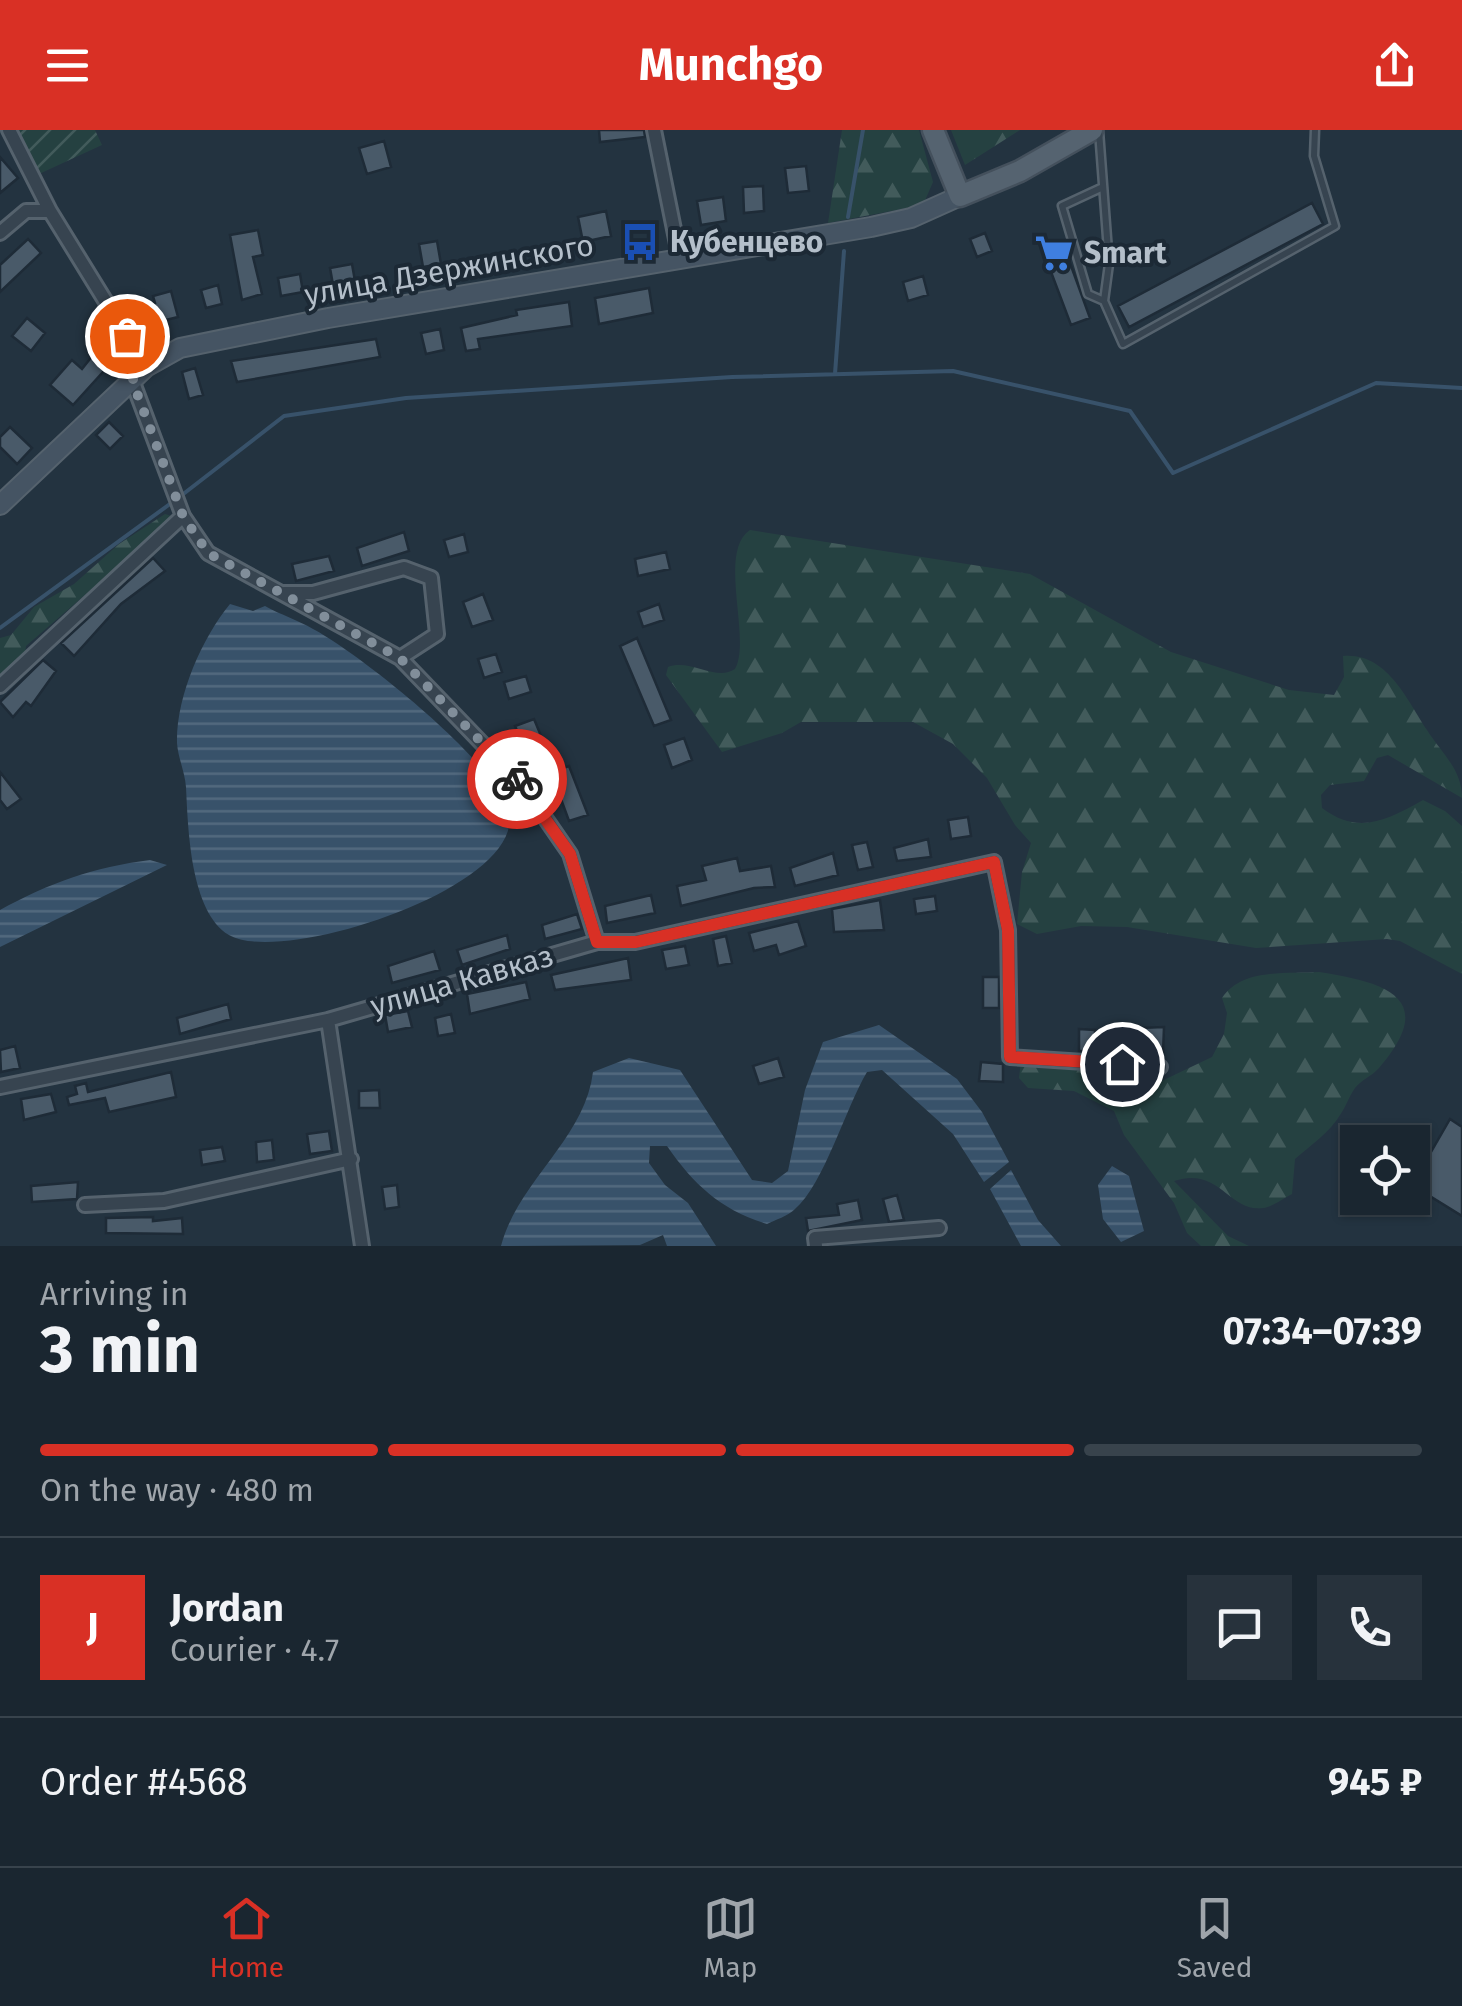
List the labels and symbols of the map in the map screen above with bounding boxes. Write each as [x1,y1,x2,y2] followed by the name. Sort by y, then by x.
[619,221,661,263] bus stop icon: Кубенцево
[670,224,823,260] place label: Кубенцево
[302,227,596,313] street label: улица Дзержинского
[1033,232,1075,274] supermarket icon: Smart
[1084,235,1167,271] place label: Smart
[85,294,170,379] pin
[467,729,567,829] courier
[366,938,558,1024] street label: улица Кавказ
[1080,1022,1165,1107] pin

